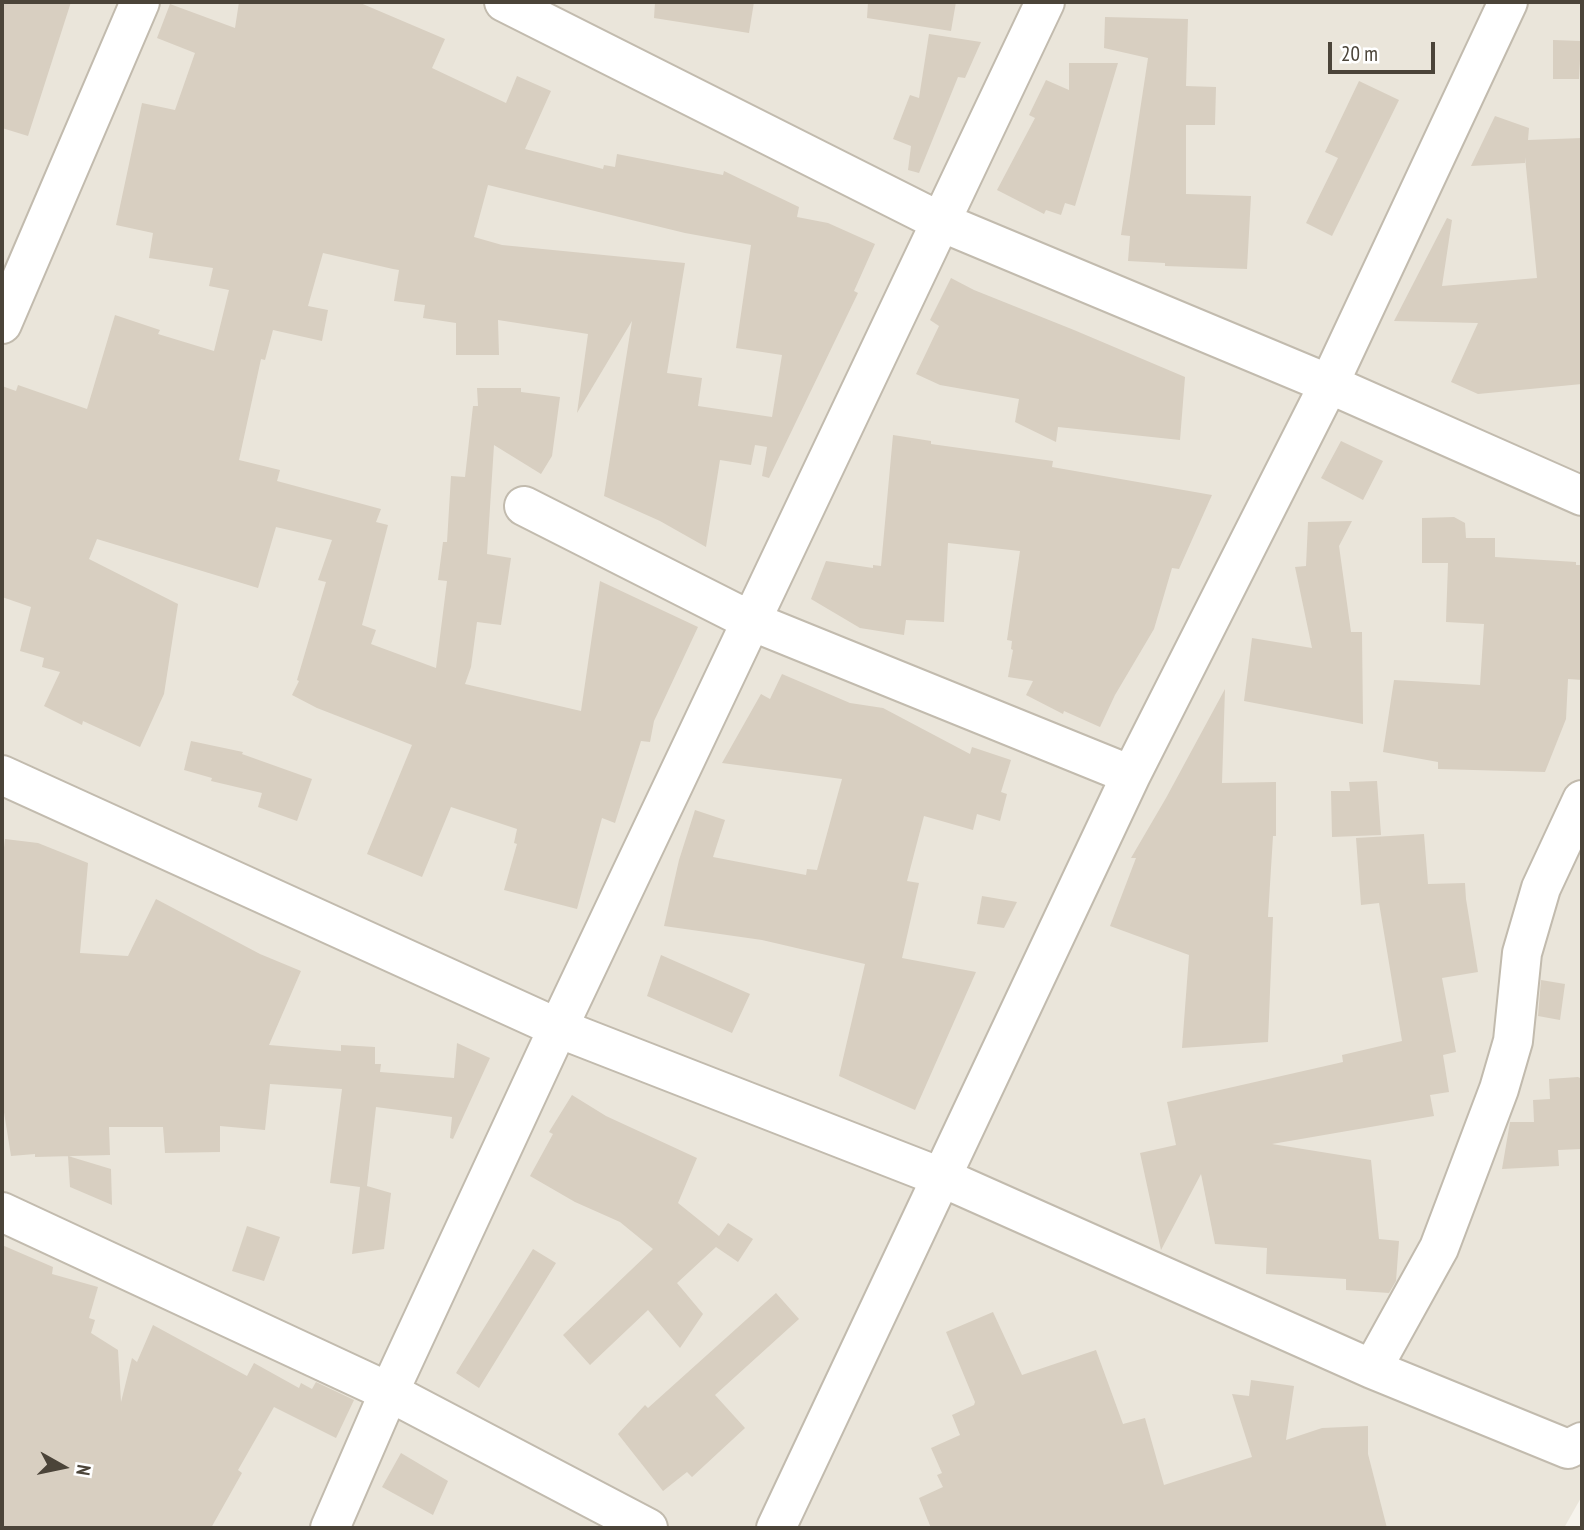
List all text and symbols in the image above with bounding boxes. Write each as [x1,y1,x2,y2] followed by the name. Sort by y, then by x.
[1332,28,1439,72] scale bar
[1341,40,1378,67] text: 20 m
[28,1432,98,1502] north arrow
[71,1463,96,1477] text: N

